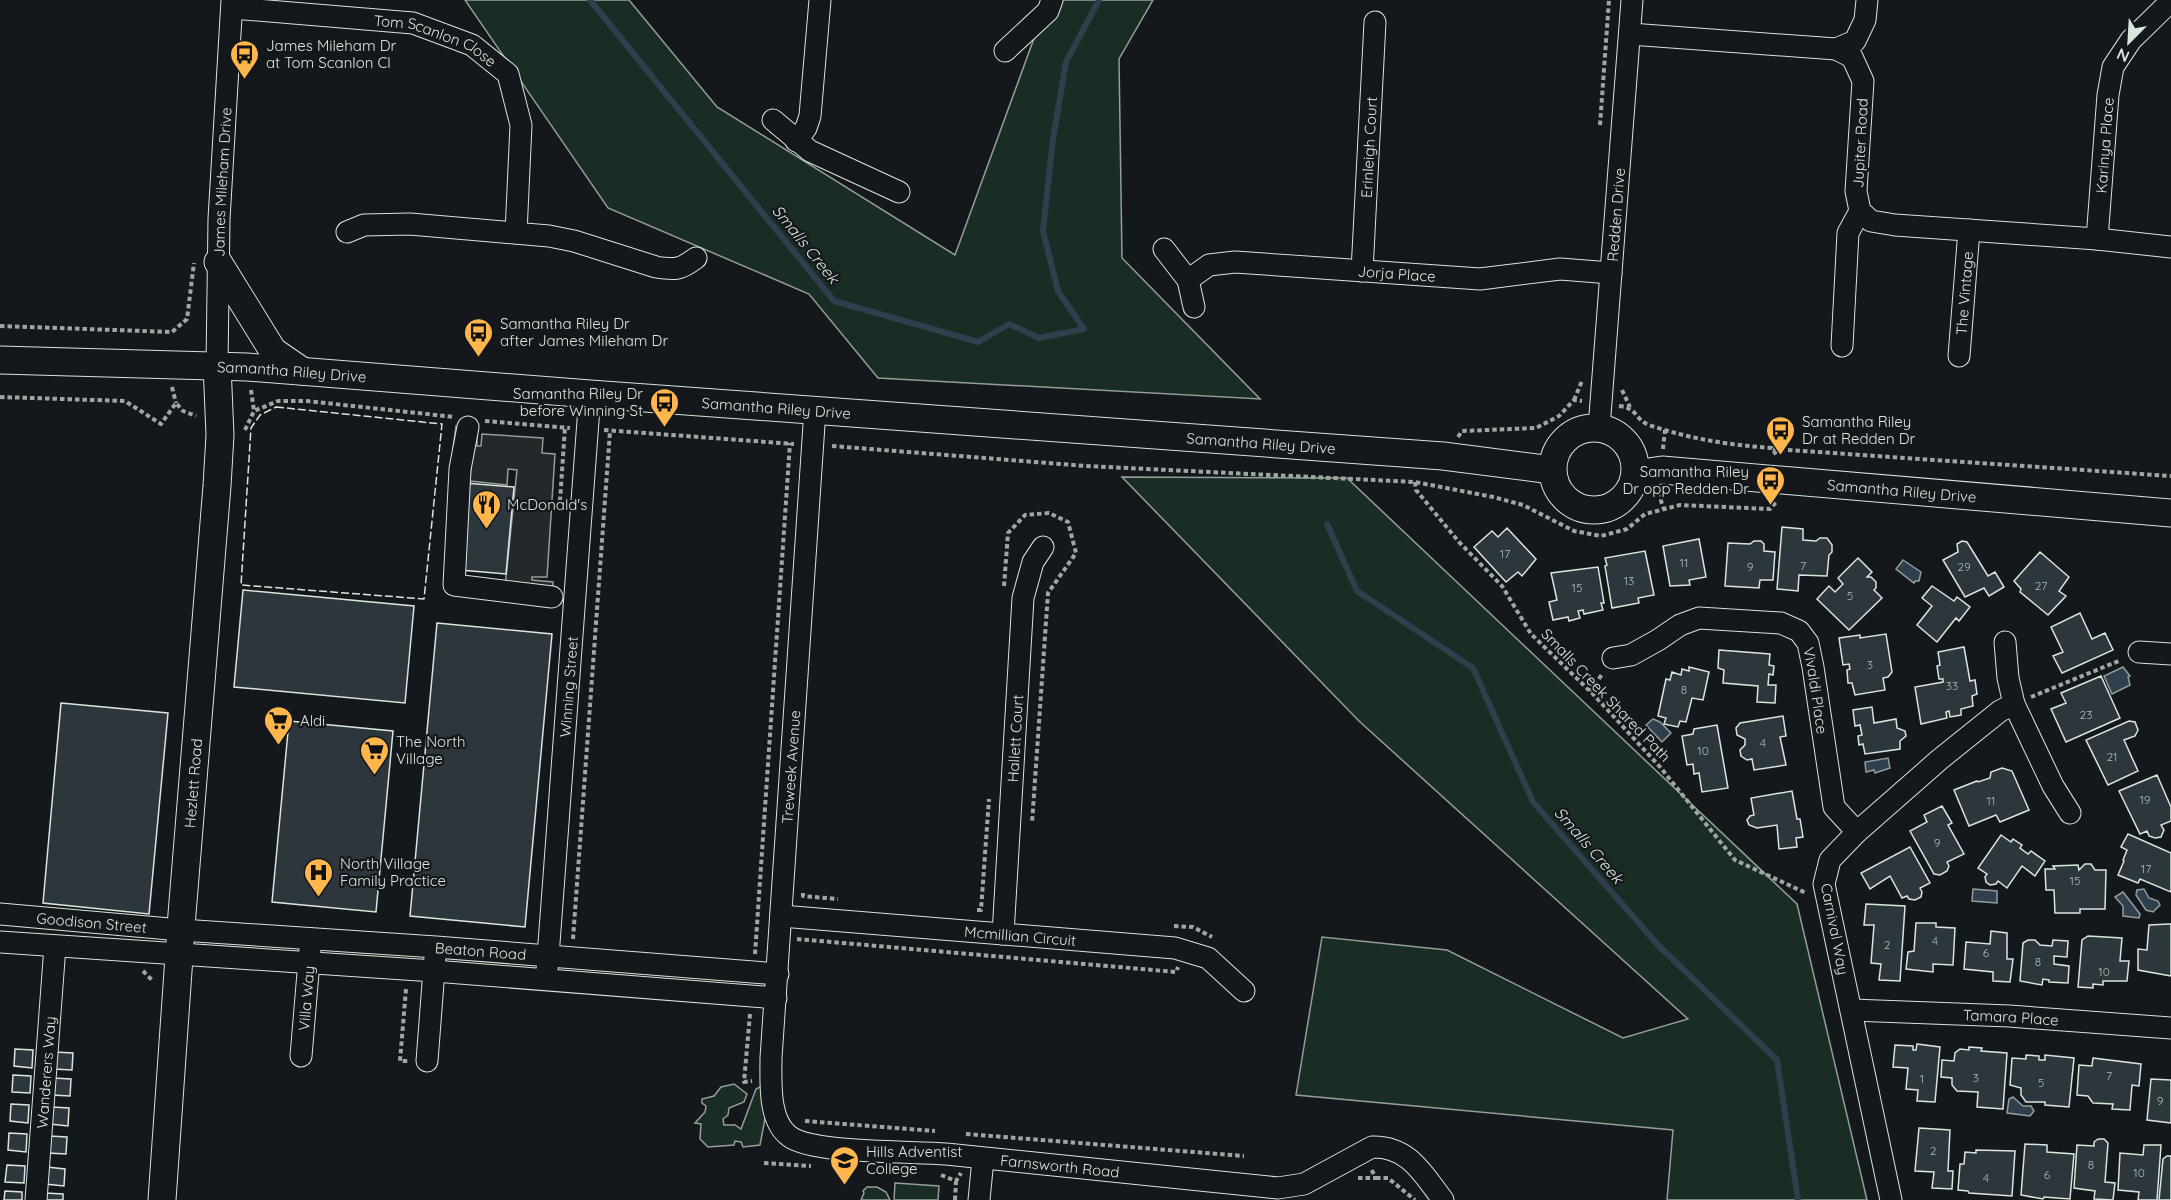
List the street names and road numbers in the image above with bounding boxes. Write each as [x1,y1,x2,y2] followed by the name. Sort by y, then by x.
[373,10,500,71] street label: Tom Scanlon Close
[1356,96,1381,198] street label: Erinleigh Court
[2091,97,2117,194] street label: Karinya Place
[1848,98,1872,188] street label: Jupiter Road
[209,107,235,257] street label: James Mileham Drive
[1602,167,1629,262] street label: Redden Drive
[1951,251,1977,336] street label: The Vintage
[1357,261,1436,285] street label: Jorja Place
[217,357,367,386] street label: Samantha Riley Drive
[701,393,852,422] street label: Samantha Riley Drive
[1186,428,1336,458] street label: Samantha Riley Drive
[1827,474,1977,506] street label: Samantha Riley Drive
[1537,624,1675,766] street label: Smalls Creek Shared Path
[555,635,581,738] street label: Winning Street
[1800,645,1832,735] street label: Vivaldi Place
[1003,694,1027,783] street label: Hallett Court
[778,710,804,824] street label: Treweek Avenue
[180,738,206,829] street label: Hezlett Road
[1817,882,1853,976] street label: Carnival Way
[36,908,148,936] street label: Goodison Street
[964,921,1077,949] street label: Mcmillian Circuit
[434,937,527,964] street label: Beaton Road
[294,965,318,1032] street label: Villa Way
[1963,1005,2059,1029] street label: Tamara Place
[32,1016,59,1129] street label: Wanderers Way
[999,1150,1120,1181] street label: Farnsworth Road

